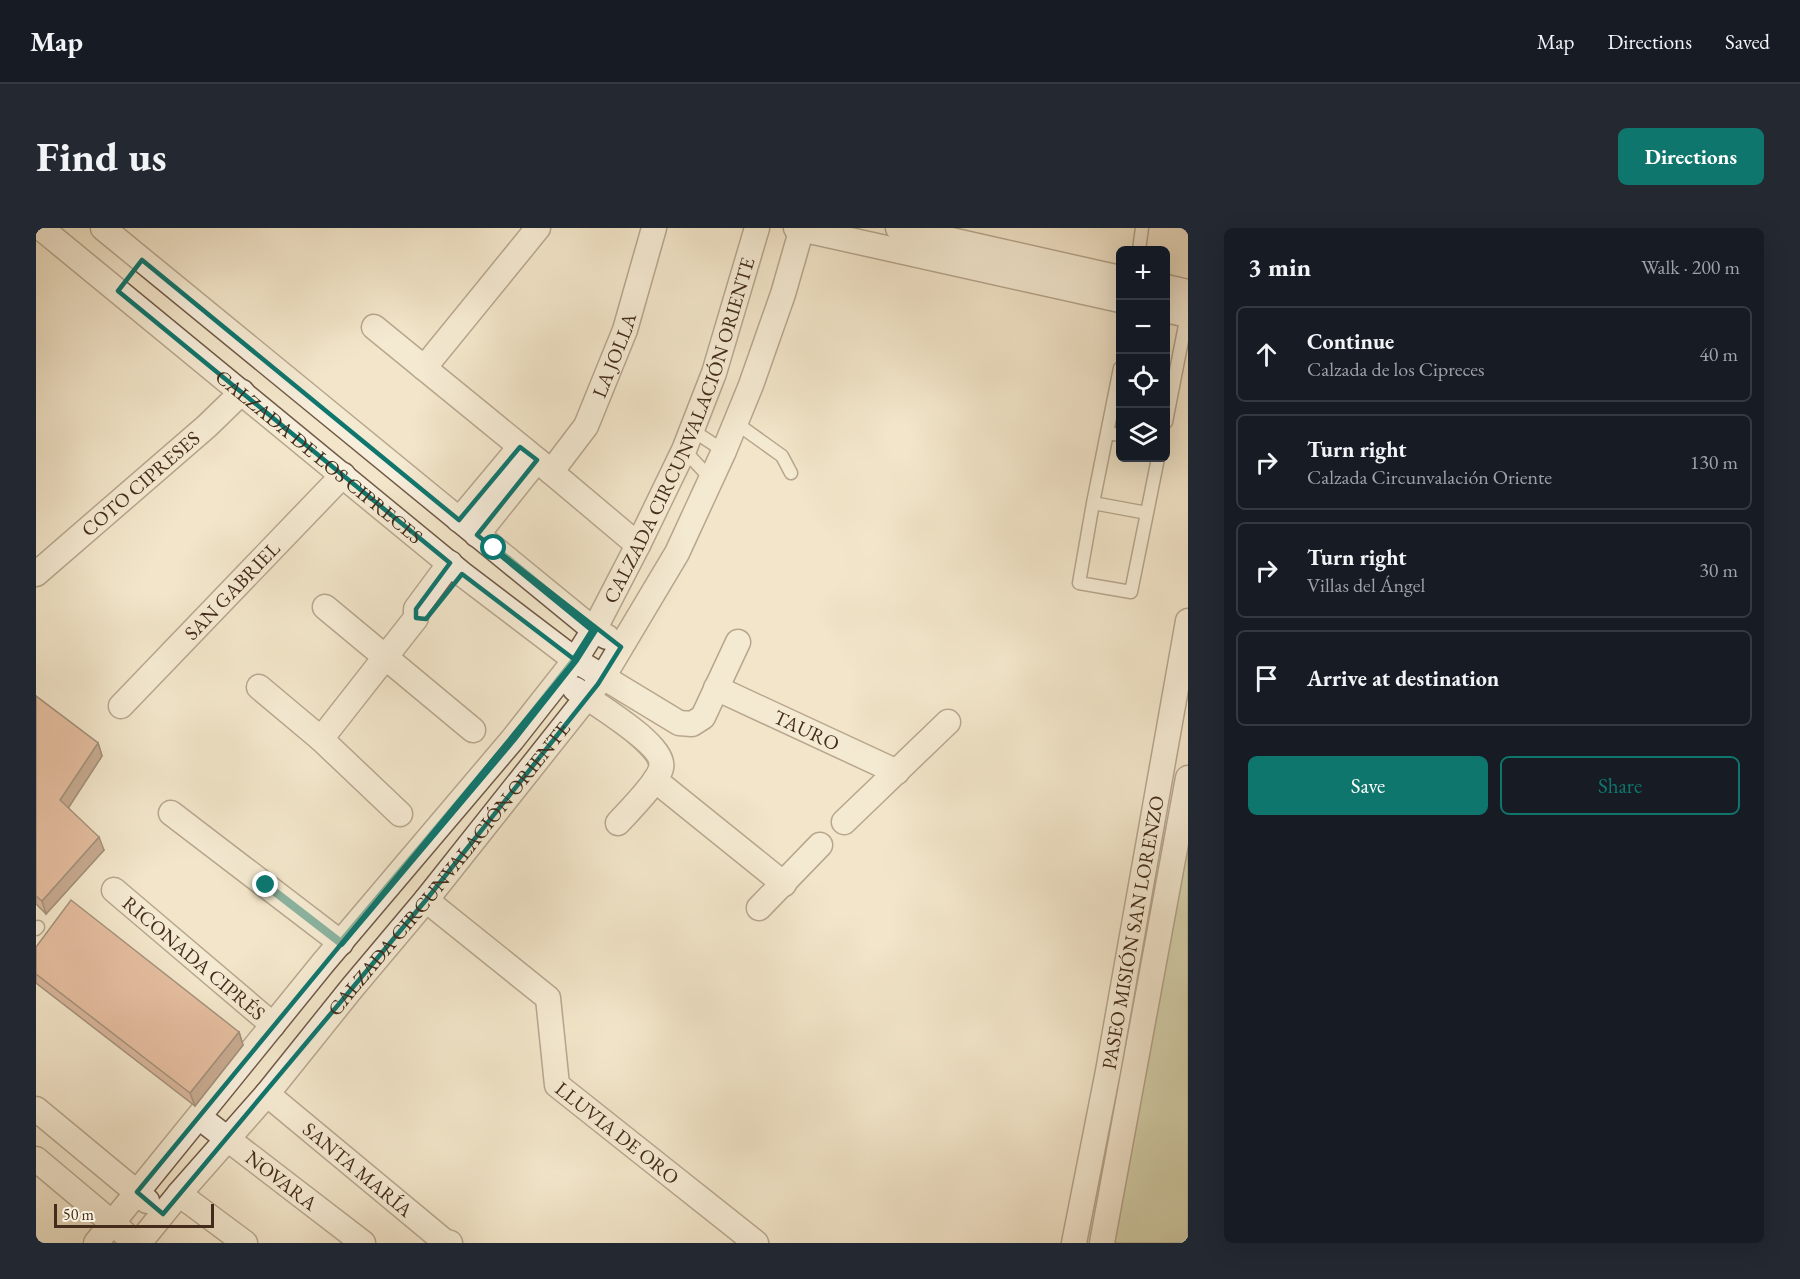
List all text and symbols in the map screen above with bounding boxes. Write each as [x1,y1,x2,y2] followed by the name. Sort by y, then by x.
[30,23,83,59] text: Map
[1537,28,1574,55] text: Map
[1607,28,1692,55] text: Directions
[1725,28,1770,55] text: Saved
[1618,128,1764,185] button: Directions
[36,129,167,184] text: Find us
[1116,246,1170,462] map controls
[1116,246,1170,300] button: +
[1248,250,1311,284] text: 3 min
[597,254,761,608] street label: CALZADA CIRCUNVALACIÓN ORIENTE
[1641,254,1740,280] text: Walk · 200 m
[1116,300,1170,354] button: −
[586,310,642,401] street label: LA JOLLA
[1307,327,1394,356] text: Continue
[1250,338,1283,371] icon: ahead
[1699,341,1738,367] text: 40 m
[1116,354,1170,408] button: locate
[1307,356,1484,382] text: Calzada de los Cipreces
[210,364,428,549] street label: CALZADA DE LOS CIPRECES
[1116,408,1170,462] button: layers
[76,425,205,542] street label: COTO CIPRESES
[1307,435,1406,464] text: Turn right
[1250,446,1283,479] icon: right
[1690,449,1738,475] text: 130 m
[1307,464,1552,490] text: Calzada Circunvalación Oriente
[480,534,506,560] route start
[178,536,286,646] street label: SAN GABRIEL
[1307,543,1406,572] text: Turn right
[1250,554,1283,587] icon: right
[1699,557,1738,583] text: 30 m
[1307,572,1425,598] text: Villas del Ángel
[1250,662,1283,695] icon: arrive
[1307,664,1499,693] text: Arrive at destination
[770,704,844,757] street label: TAURO
[322,716,576,1021] street label: CALZADA CIRCUNVALACIÓN ORIENTE
[1248,756,1488,815] button: Save
[1500,756,1740,815] button: Share
[1096,794,1170,1071] street label: PASEO MISIÓN SAN LORENZO
[252,871,278,897] route end
[117,890,271,1026] street label: RICONADA CIPRÉS
[550,1076,685,1190] street label: LLUVIA DE ORO
[297,1116,418,1223] street label: SANTA MARÍA
[240,1144,323,1216] street label: NOVARA
[54,1201,214,1228] scale bar
[63,1204,94,1225] text: 50 m

